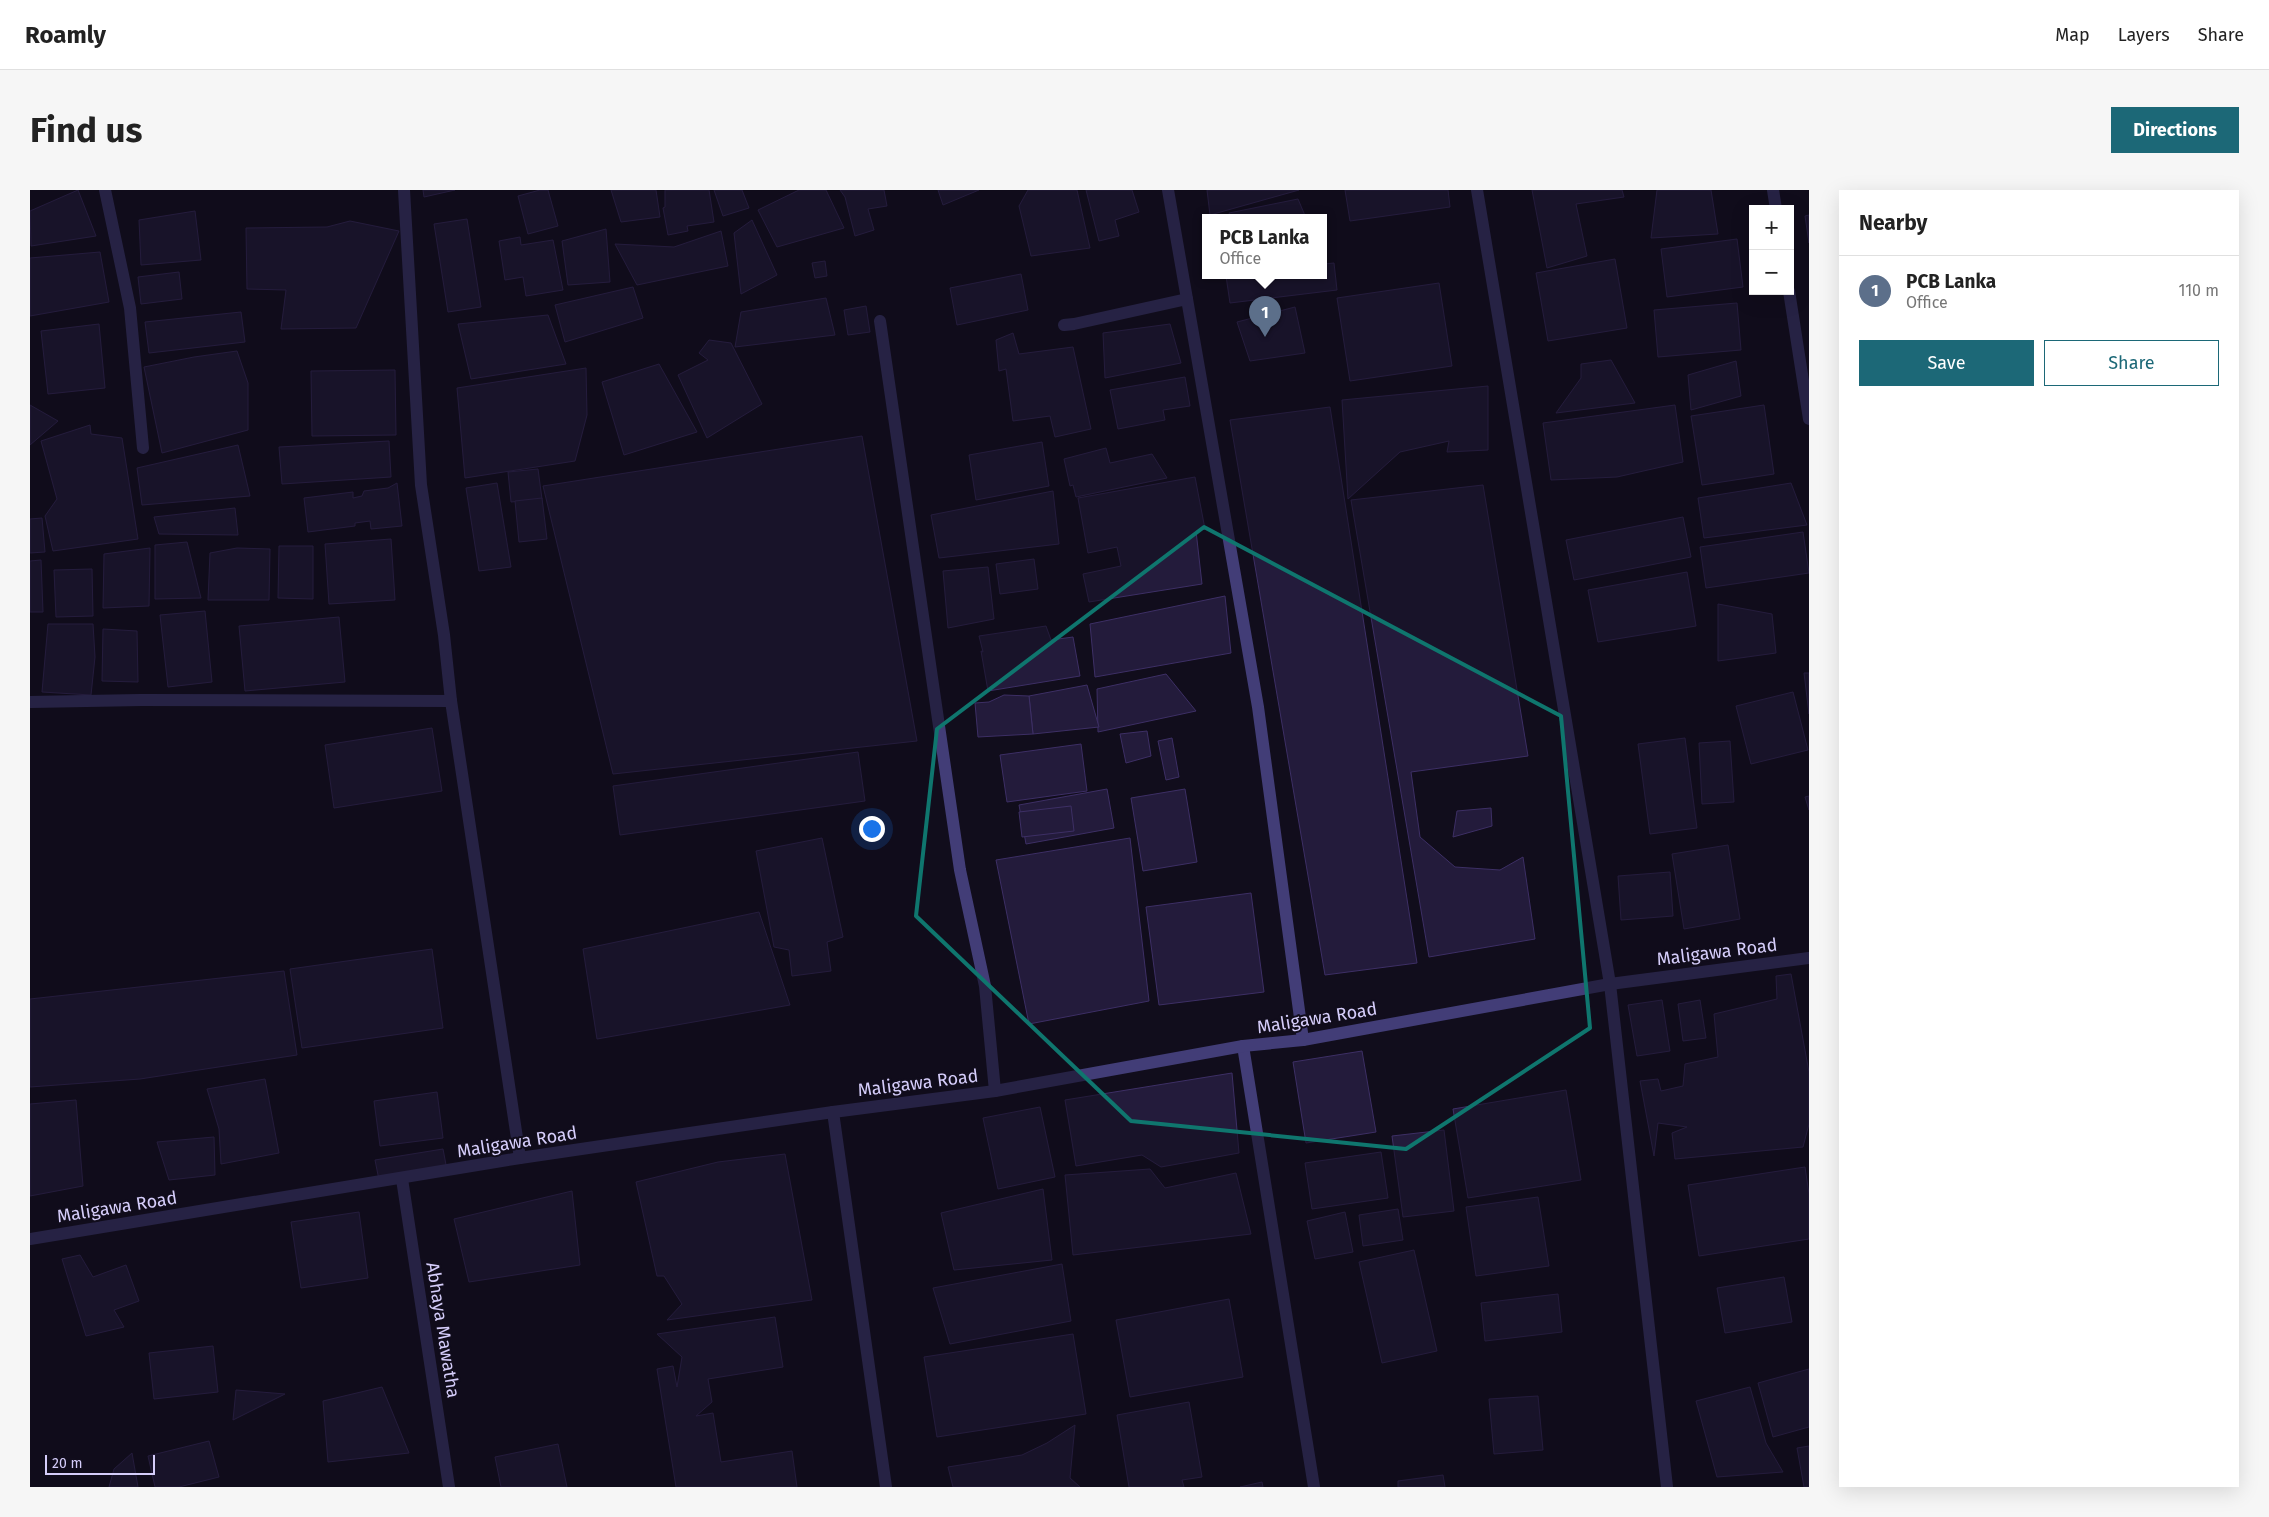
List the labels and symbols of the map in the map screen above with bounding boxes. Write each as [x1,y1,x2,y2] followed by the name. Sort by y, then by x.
[1249,296,1281,337] pin: 1
[859,816,885,842] your location
[1655,934,1779,970] street label: Maligawa Road
[1255,998,1379,1038] street label: Maligawa Road
[856,1065,980,1101] street label: Maligawa Road
[455,1122,579,1162] street label: Maligawa Road
[55,1187,179,1227] street label: Maligawa Road
[421,1261,465,1399] street label: Abhaya Mawatha
[45,1452,155,1475] scale bar

